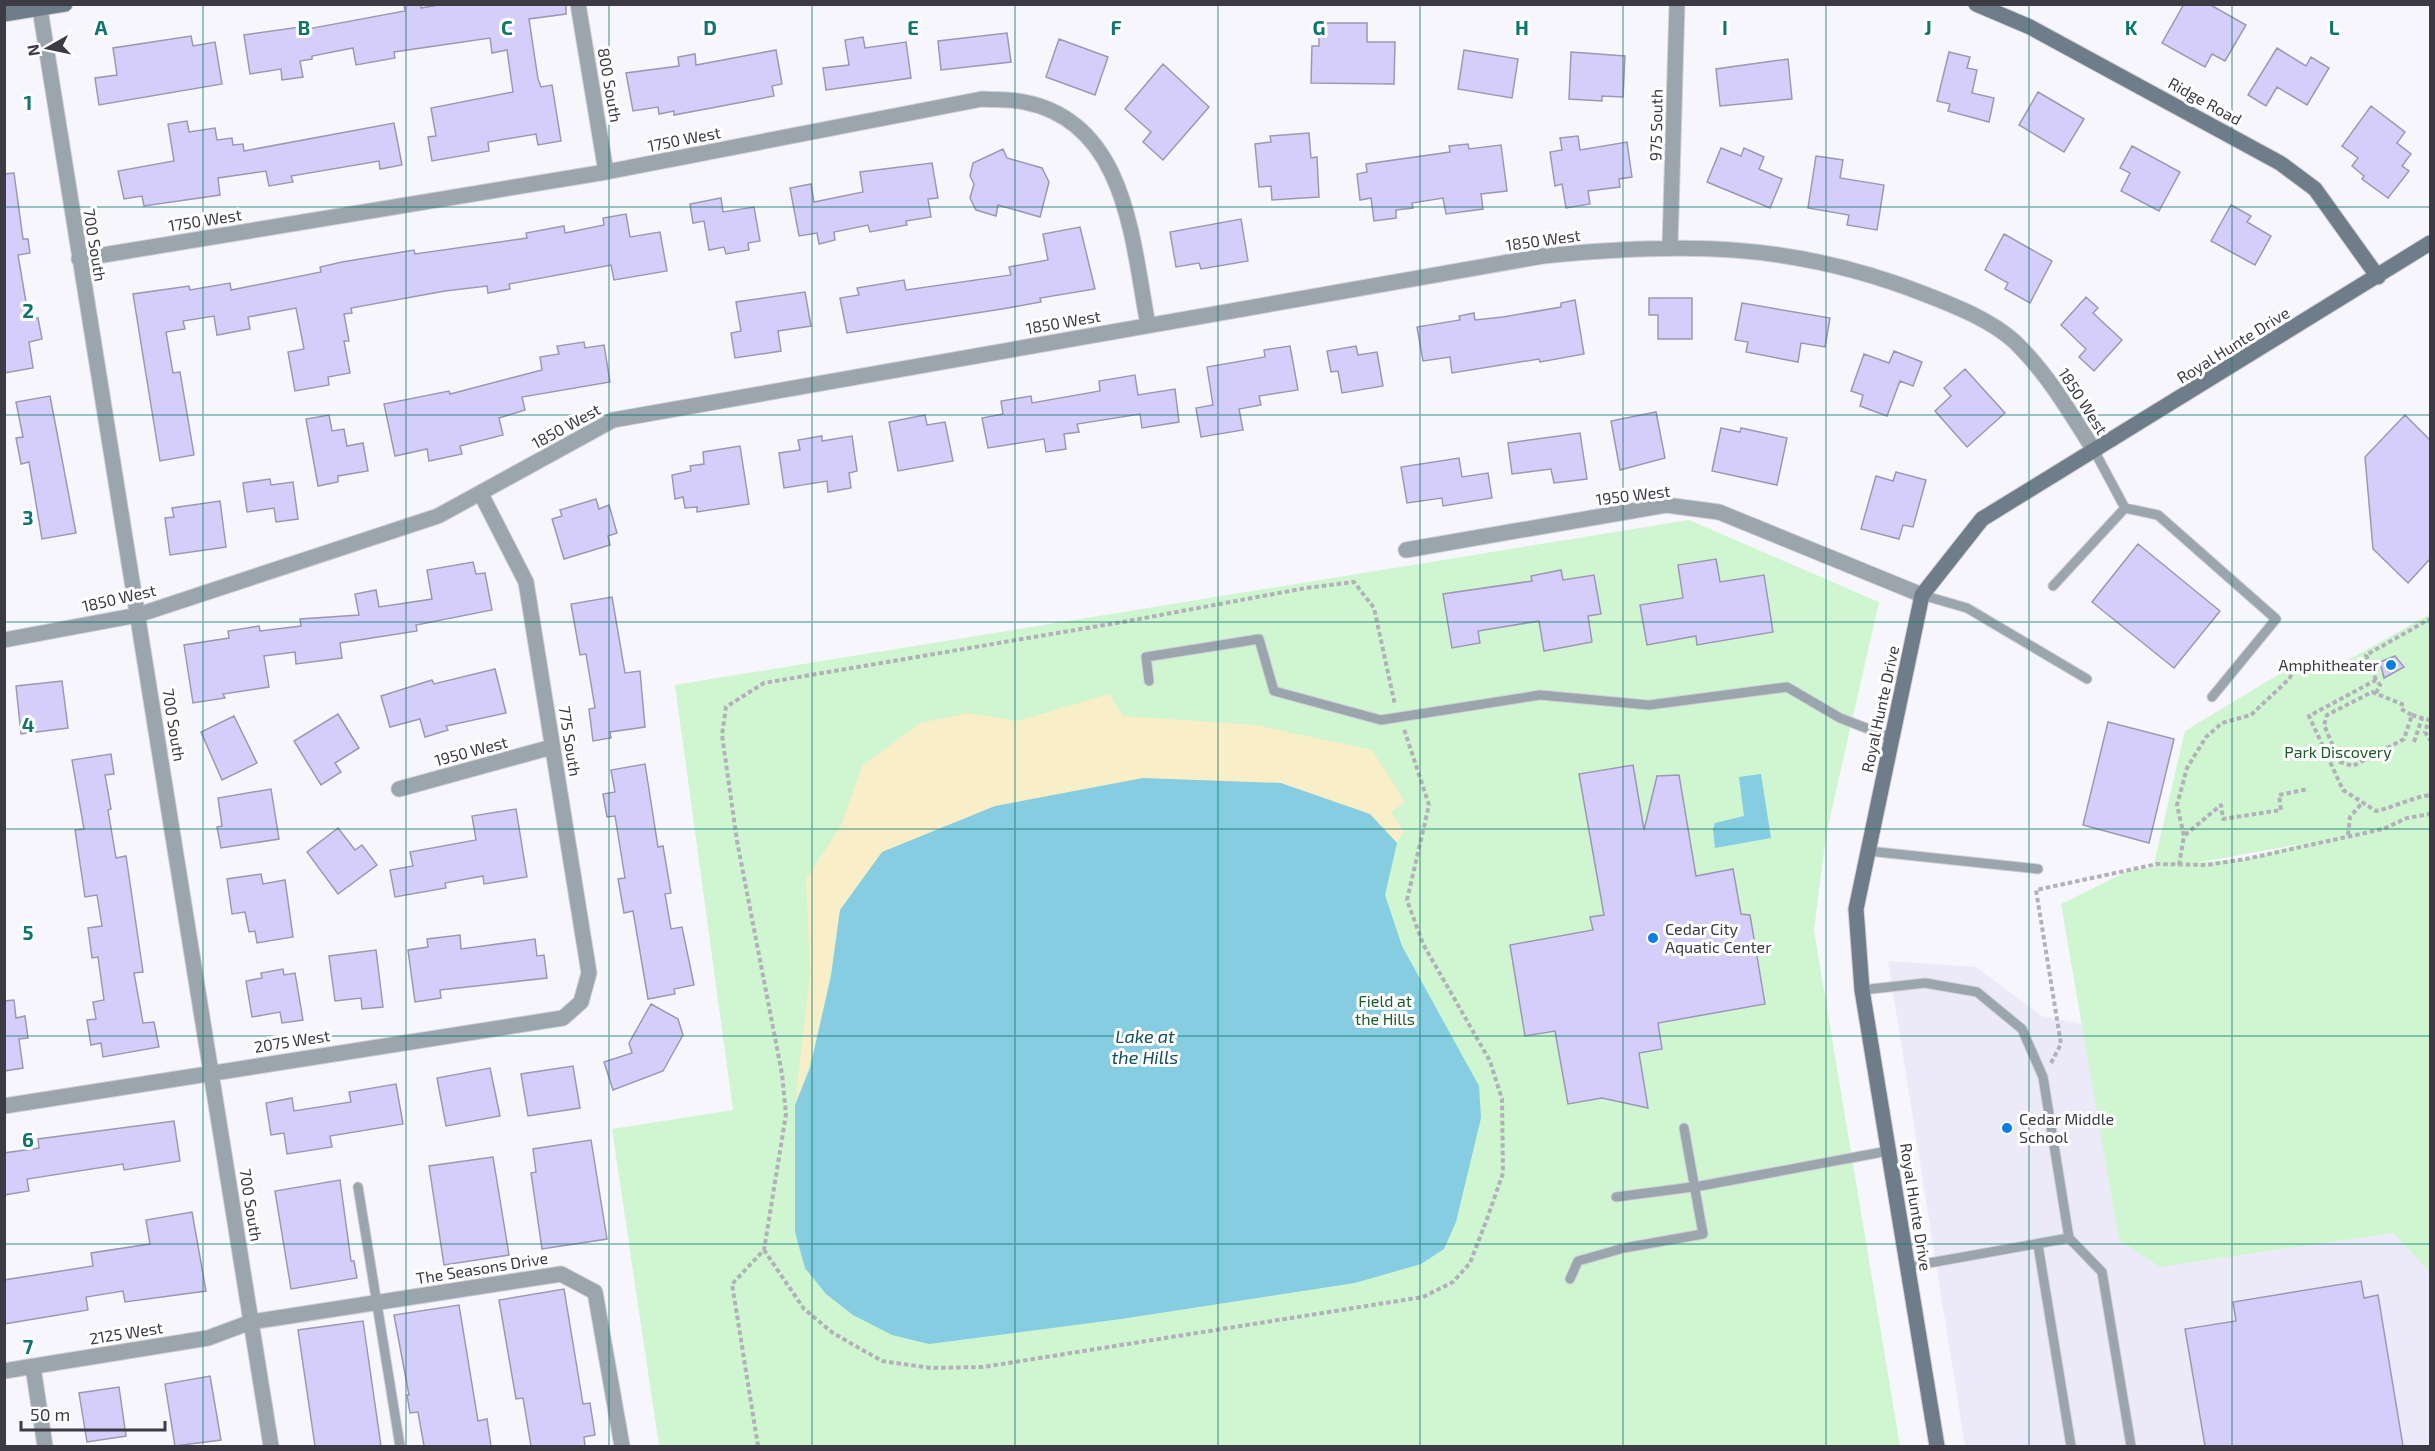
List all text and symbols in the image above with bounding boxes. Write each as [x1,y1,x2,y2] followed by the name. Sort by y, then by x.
[94,15,108,39] text: A
[298,15,310,39] text: B
[501,15,513,39] text: C
[703,15,717,39] text: D
[907,15,919,39] text: E
[1110,15,1122,39] text: F
[1313,15,1325,39] text: G
[1515,15,1529,39] text: H
[1722,15,1728,39] text: I
[1924,15,1932,39] text: J
[2125,15,2138,39] text: K
[2329,15,2340,39] text: L
[18,18,78,78] north arrow
[22,43,43,58] text: N
[595,46,626,124] street label: 800 South
[2165,73,2245,128] street label: Ridge Road
[1645,89,1666,161] street label: 975 South
[24,90,32,114] text: 1
[646,122,722,155] street label: 1750 West
[167,204,243,235] street label: 1750 West
[80,207,111,283] street label: 700 South
[1504,225,1582,254] street label: 1850 West
[22,298,34,322] text: 2
[2173,302,2293,387] street label: Royal Hunte Drive
[1024,306,1102,337] street label: 1850 West
[2055,364,2112,438] street label: 1850 West
[528,399,603,452] street label: 1850 West
[1595,481,1671,508] street label: 1950 West
[22,505,34,529] text: 3
[80,580,158,615] street label: 1850 West
[1857,644,1902,774] street label: Royal Hunte Drive
[2279,655,2380,674] place label: Amphitheater
[2384,658,2398,672] marker: Amphitheater
[159,687,190,763] street label: 700 South
[556,704,585,778] street label: 775 South
[22,712,35,736] text: 4
[432,732,509,769] street label: 1950 West
[2284,742,2392,761] park label: Park Discovery
[1665,919,1772,956] place label: Cedar City Aquatic Center
[22,920,34,944] text: 5
[1646,931,1660,945] marker: Cedar City Aquatic Center
[1355,991,1415,1028] park label: Field at the Hills
[253,1025,331,1056] street label: 2075 West
[1112,1025,1178,1068] water label: Lake at the Hills
[2019,1109,2114,1146] place label: Cedar Middle School
[2000,1121,2014,1135] marker: Cedar Middle School
[22,1127,34,1151] text: 6
[1897,1142,1936,1272] street label: Royal Hunte Drive
[236,1167,267,1243] street label: 700 South
[415,1248,549,1287] street label: The Seasons Drive
[88,1317,164,1348] street label: 2125 West
[23,1334,34,1358] text: 7
[21,1394,165,1432] scale bar
[30,1403,70,1425] text: 50 m

